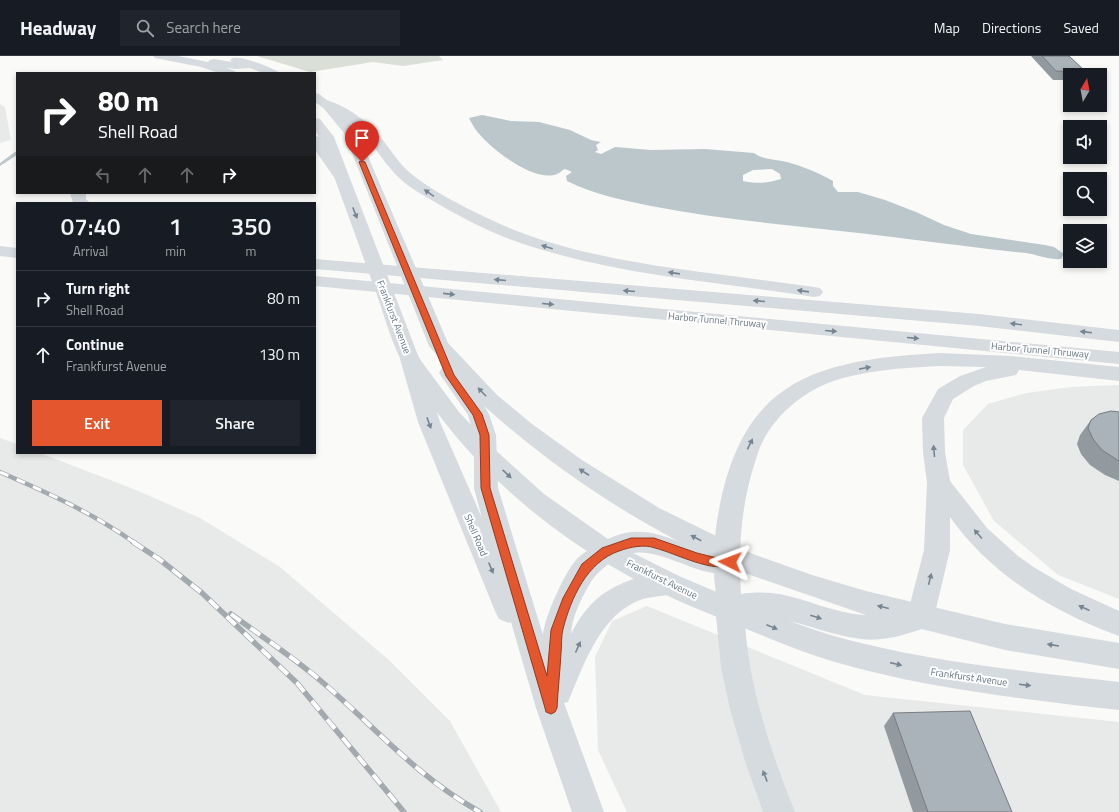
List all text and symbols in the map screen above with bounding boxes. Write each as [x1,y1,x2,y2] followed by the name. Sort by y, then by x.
[120,10,400,46] search box
[20,13,96,42] text: Headway
[166,16,241,39] text: Search here
[134,17,156,39] icon: search
[934,17,960,38] text: Map
[982,17,1041,38] text: Directions
[1063,17,1099,38] text: Saved
[1063,68,1107,112] north arrow
[1063,68,1107,268] map controls
[98,79,159,122] text: 80 m
[32,88,84,140] icon: right
[98,118,178,145] text: Shell Road
[1063,120,1107,164] button: sound
[345,121,379,162] pin
[351,127,373,149] icon: arrive
[92,164,114,186] icon: left
[134,164,156,186] icon: ahead
[176,164,198,186] icon: ahead
[218,164,240,186] icon: right
[1063,172,1107,216] button: search
[423,189,435,196] one-way arrow
[61,208,120,244] text: 07:40
[169,208,182,244] text: 1
[231,208,271,244] text: 350
[353,208,359,220] one-way arrow
[1063,224,1107,268] button: layers
[73,241,108,261] text: Arrival
[165,241,186,261] text: min
[246,241,256,261] text: m
[540,244,552,250] one-way arrow
[668,270,680,276] one-way arrow
[66,277,130,300] text: Turn right
[494,277,506,283] one-way arrow
[373,278,415,356] street label: Frankfurst Avenue
[267,287,300,310] text: 80 m
[623,287,635,294] one-way arrow
[796,287,809,294] one-way arrow
[32,288,54,310] icon: right
[443,291,455,297] one-way arrow
[753,298,765,305] one-way arrow
[66,300,124,320] text: Shell Road
[542,300,554,307] one-way arrow
[667,308,767,332] street label: Harbor Tunnel Thruway
[1010,321,1022,327] one-way arrow
[825,327,837,334] one-way arrow
[1080,329,1092,335] one-way arrow
[66,333,124,356] text: Continue
[907,335,919,342] one-way arrow
[990,338,1090,362] street label: Harbor Tunnel Thruway
[259,343,300,366] text: 130 m
[32,344,54,366] icon: ahead
[66,356,167,376] text: Frankfurst Avenue
[859,364,871,370] one-way arrow
[478,387,487,396] one-way arrow
[32,400,162,446] button: Exit
[170,400,300,446] button: Share
[427,417,433,429] one-way arrow
[747,438,753,450] one-way arrow
[931,445,937,457] one-way arrow
[578,468,589,476] one-way arrow
[502,469,511,478] one-way arrow
[460,512,492,558] street label: Shell Road
[973,529,982,539] one-way arrow
[690,535,701,541] one-way arrow
[709,541,751,583] position arrow
[624,555,700,603] street label: Frankfurst Avenue
[488,563,494,575] one-way arrow
[927,573,933,586] one-way arrow
[876,604,889,610] one-way arrow
[1077,604,1089,610] one-way arrow
[810,614,822,620] one-way arrow
[767,624,779,630] one-way arrow
[575,641,581,652] one-way arrow
[1047,642,1059,648] one-way arrow
[890,662,903,668] one-way arrow
[930,664,1008,690] street label: Frankfurst Avenue
[1019,682,1031,688] one-way arrow
[761,769,767,781] one-way arrow

